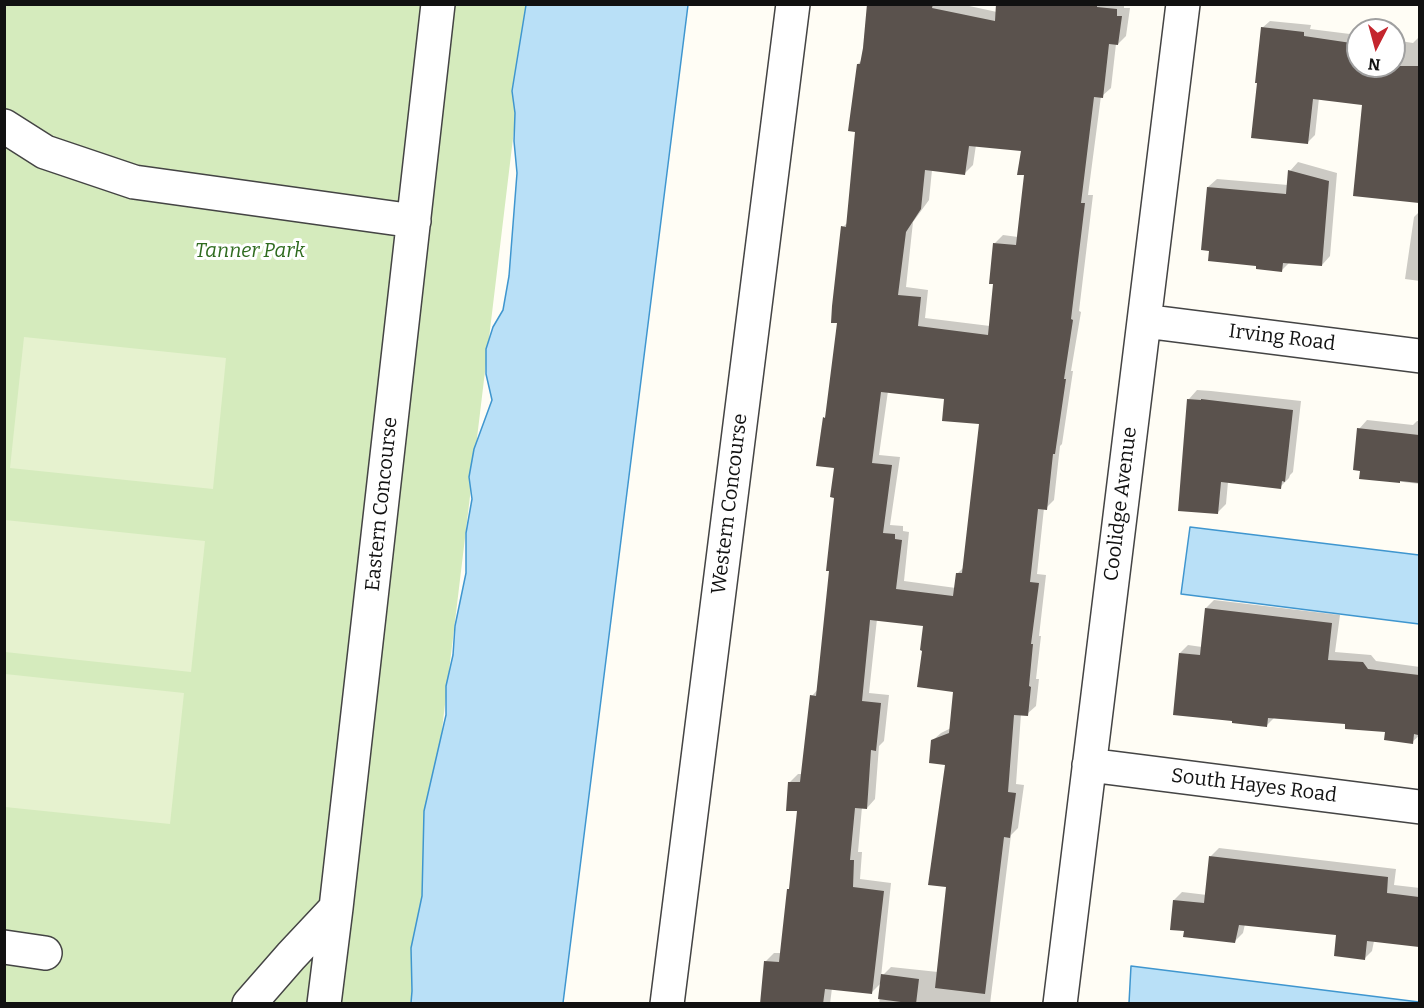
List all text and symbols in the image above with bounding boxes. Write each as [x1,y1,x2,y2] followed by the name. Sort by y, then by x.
[1346,18,1406,78] north arrow
[1367,54,1381,75] text: N
[195,239,305,263] park label: Tanner Park
[1227,320,1337,356] street label: Irving Road
[707,412,753,596] street label: Western Concourse
[361,416,403,592] street label: Eastern Concourse
[1100,426,1142,582] street label: Coolidge Avenue
[1170,764,1338,808] street label: South Hayes Road

